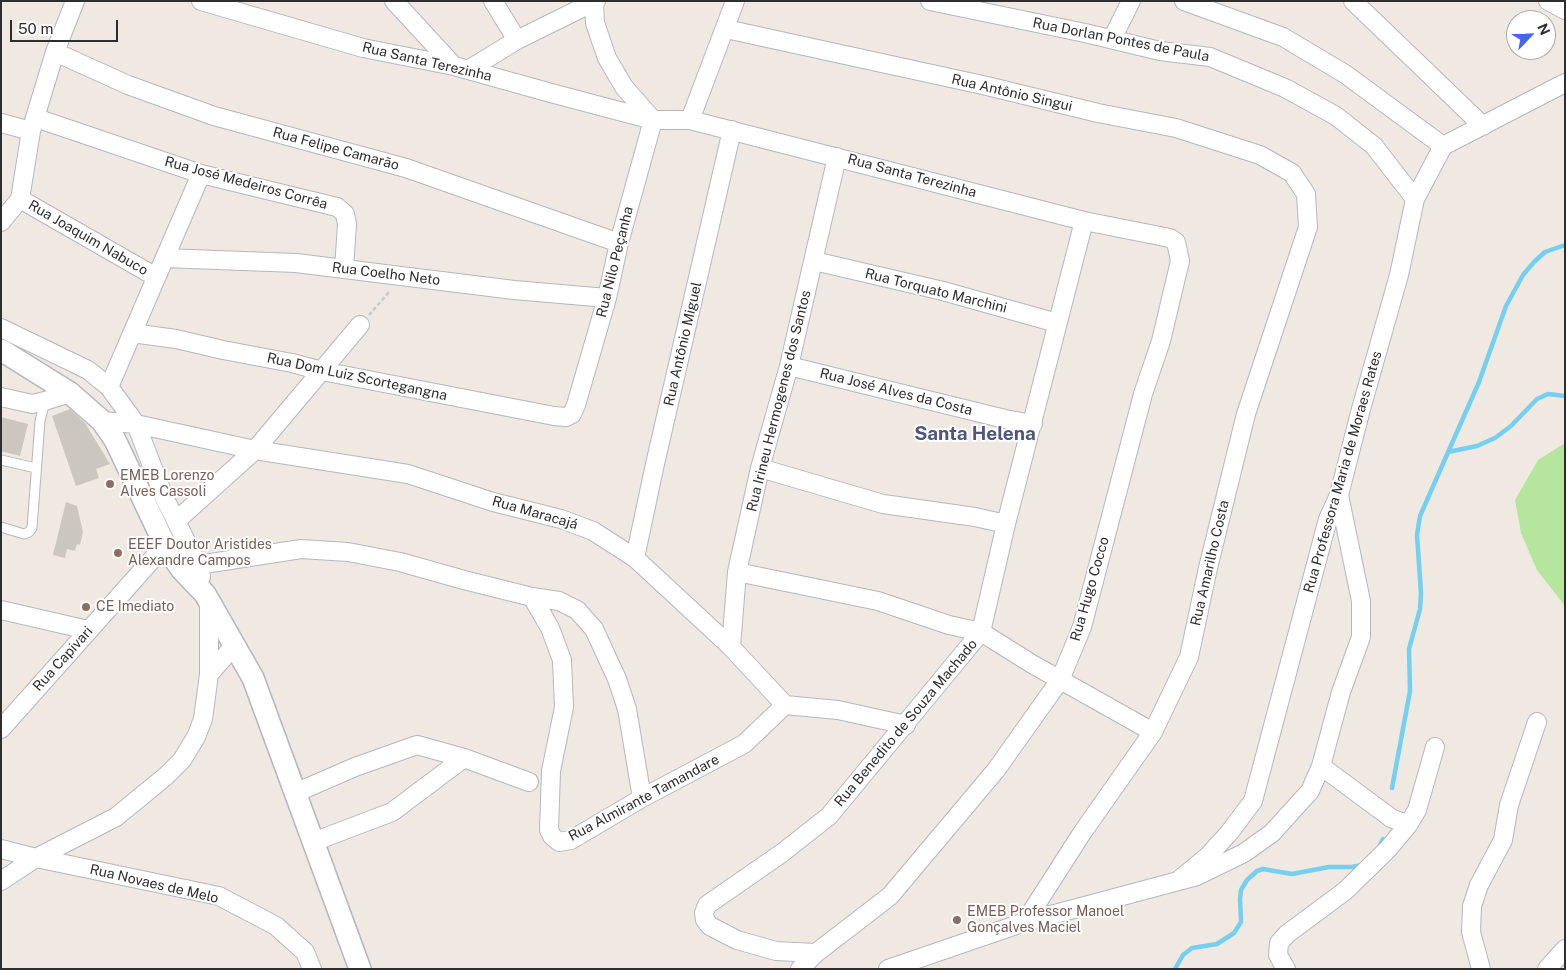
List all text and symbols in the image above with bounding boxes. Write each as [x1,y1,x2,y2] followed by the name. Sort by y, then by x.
[12,10,120,42] scale bar
[1506,10,1556,60] north arrow
[1031,15,1211,65] street label: Rua Dorlan Pontes de Paula
[18,20,53,37] text: 50 m
[1534,21,1553,38] text: N
[361,39,493,85] street label: Rua Santa Terezinha
[950,71,1074,115] street label: Rua Antônio Singui
[271,124,401,174] street label: Rua Felipe Camarão
[846,151,978,201] street label: Rua Santa Terezinha
[163,153,329,213] street label: Rua José Medeiros Corrêa
[25,197,151,279] street label: Rua Joaquim Nabuco
[593,205,637,319] street label: Rua Nilo Peçanha
[331,259,441,289] street label: Rua Coelho Neto
[863,265,1009,317] street label: Rua Torquato Marchini
[661,280,705,408] street label: Rua Antônio Miguel
[743,288,815,514] street label: Rua Irineu Hermogenes dos Santos
[1300,349,1386,595] street label: Rua Professora Maria de Moraes Rates
[265,350,449,404] street label: Rua Dom Luiz Scortegangna
[818,365,974,419] street label: Rua José Alves da Costa
[914,423,1036,445] district label: Santa Helena
[120,468,214,501] place label: EMEB Lorenzo Alves Cassoli
[104,478,116,490] marker: EMEB Lorenzo Alves Cassoli
[490,493,580,533] street label: Rua Maracajá
[1187,498,1233,628] street label: Rua Amarilho Costa
[1067,535,1113,643] street label: Rua Hugo Cocco
[128,537,272,570] place label: EEEF Doutor Aristides Alexandre Campos
[112,547,124,559] marker: EEEF Doutor Aristides Alexandre Campos
[96,599,174,615] place label: CE Imediato
[80,601,92,613] marker: CE Imediato
[30,623,96,695] street label: Rua Capivari
[831,636,981,810] street label: Rua Benedito de Souza Machado
[566,751,722,845] street label: Rua Almirante Tamandare
[88,861,220,907] street label: Rua Novaes de Melo
[967,904,1124,936] place label: EMEB Professor Manoel Gonçalves Maciel
[951,914,963,926] marker: EMEB Professor Manoel Gonçalves Maciel

